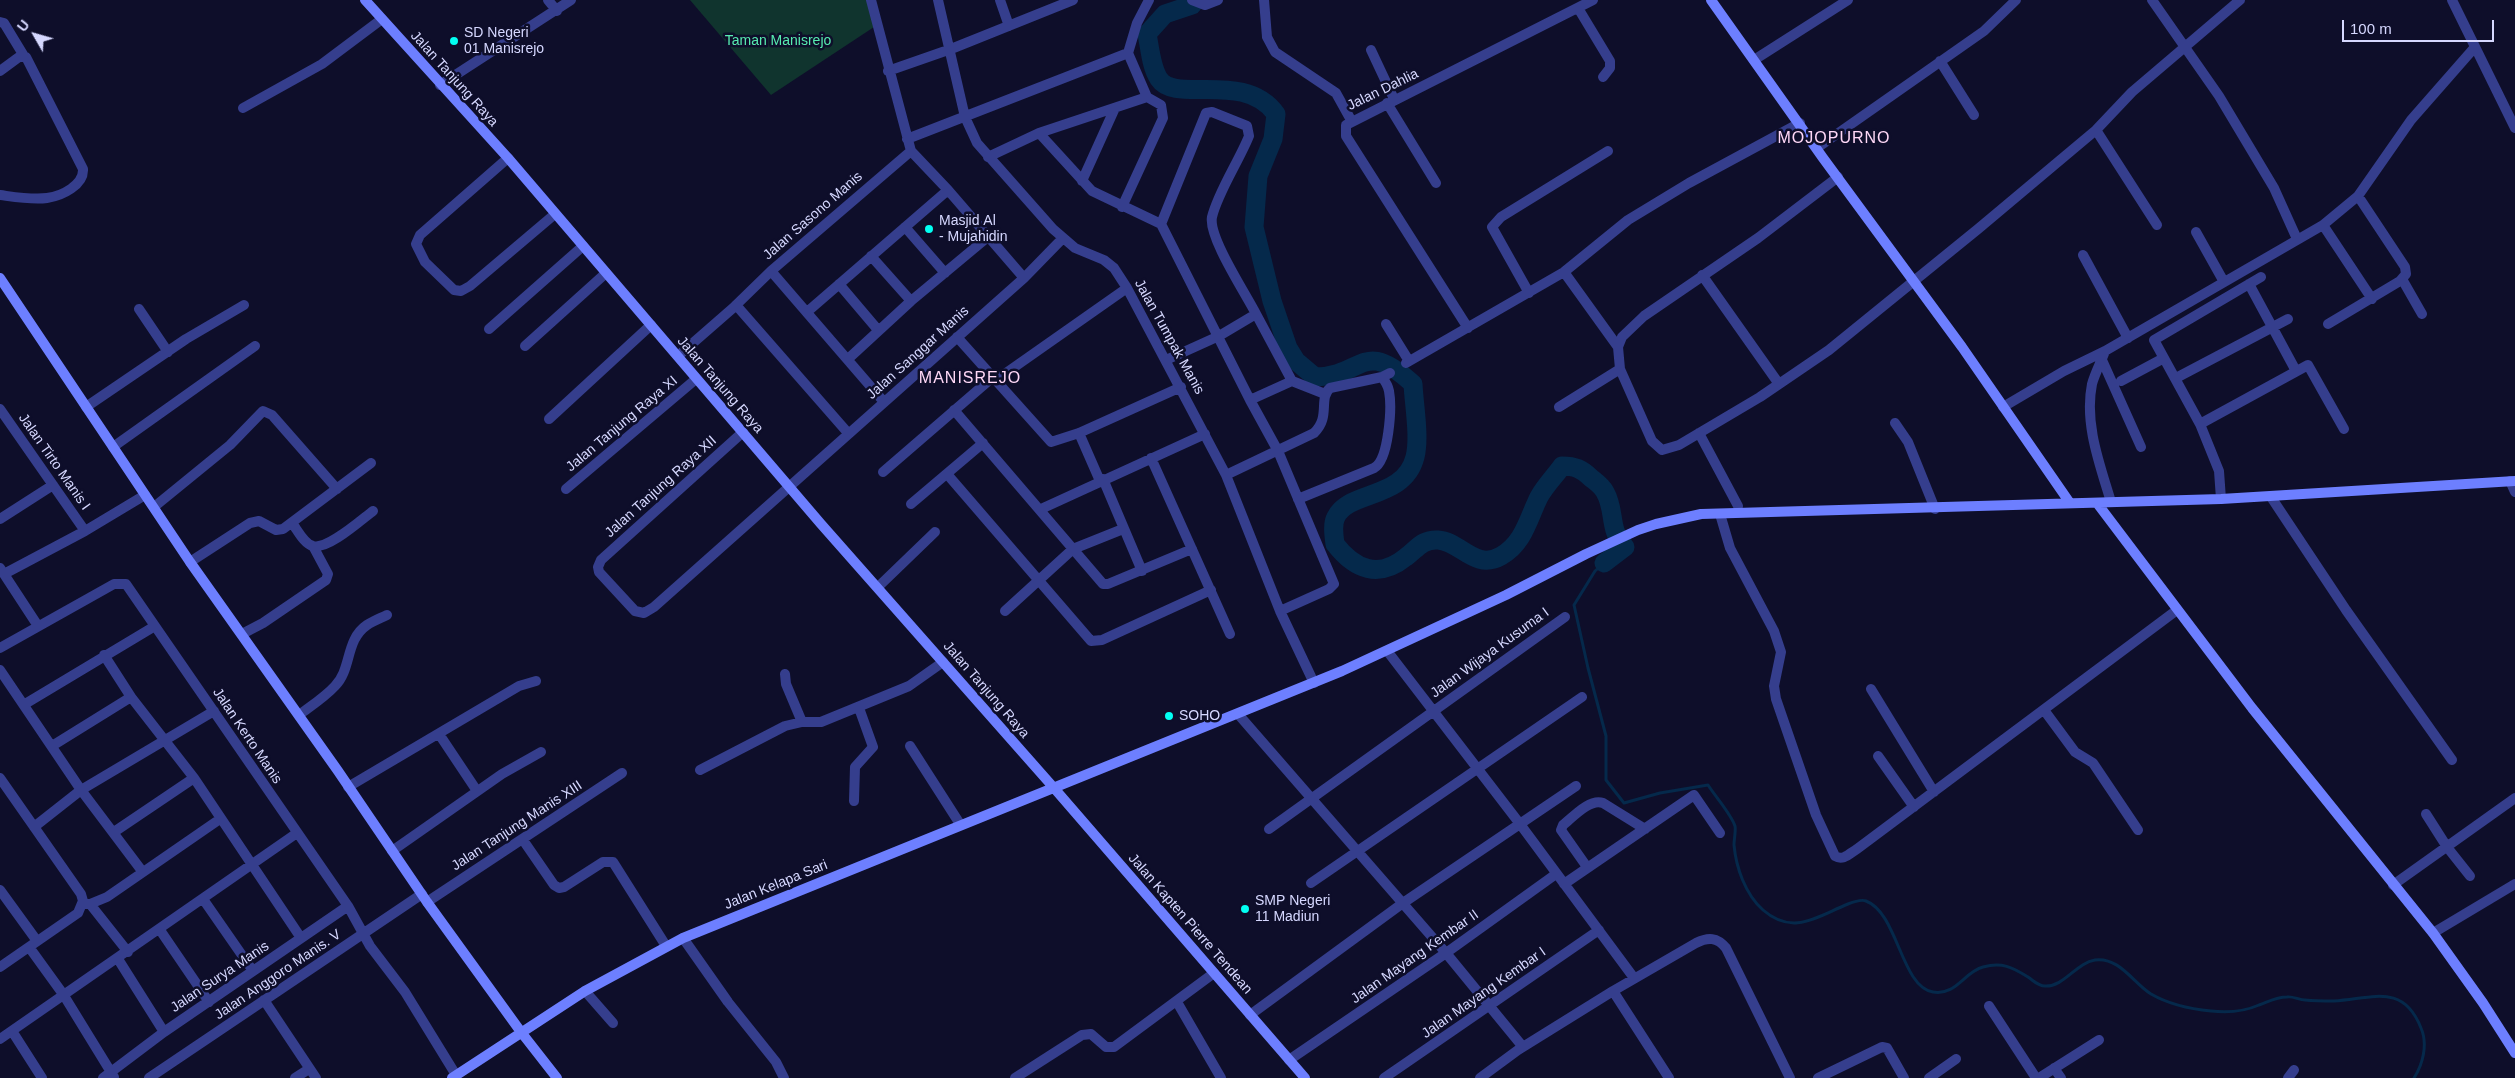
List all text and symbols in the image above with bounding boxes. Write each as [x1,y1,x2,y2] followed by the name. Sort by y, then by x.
[10,10,60,60] north arrow
[2345,10,2498,42] scale bar
[14,17,33,35] text: U
[2350,20,2392,37] text: 100 m
[464,25,544,58] place label: SD Negeri 01 Manisrejo
[407,28,501,130] street label: Jalan Tanjung Raya
[725,33,831,49] park label: Taman Manisrejo
[448,35,460,47] marker: SD Negeri 01 Manisrejo
[1345,66,1421,114] street label: Jalan Dahlia
[1776,129,1892,149] district label: MOJOPURNO
[760,168,866,264] street label: Jalan Sasono Manis
[939,213,1007,246] place label: Masjid Al - Mujahidin
[923,223,935,235] marker: Masjid Al - Mujahidin
[1130,277,1208,397] street label: Jalan Tumpak Manis
[864,303,972,403] street label: Jalan Sanggar Manis
[673,333,767,437] street label: Jalan Tanjung Raya
[918,369,1022,389] district label: MANISREJO
[563,373,681,475] street label: Jalan Tanjung Raya XI
[14,411,94,513] street label: Jalan Tirto Manis I
[602,433,720,541] street label: Jalan Tanjung Raya XII
[1427,604,1553,702] street label: Jalan Wijaya Kusuma I
[939,638,1033,742] street label: Jalan Tanjung Raya
[209,685,285,787] street label: Jalan Kerto Manis
[1179,708,1220,724] place label: SOHO
[1163,710,1175,722] marker: SOHO
[448,777,586,875] street label: Jalan Tanjung Manis XIII
[1124,850,1256,998] street label: Jalan Kapten Pierre Tendean
[722,857,830,913] street label: Jalan Kelapa Sari
[1255,893,1330,926] place label: SMP Negeri 11 Madiun
[1239,903,1251,915] marker: SMP Negeri 11 Madiun
[1348,907,1482,1007] street label: Jalan Mayang Kembar II
[212,926,344,1024] street label: Jalan Anggoro Manis. V
[168,938,272,1016] street label: Jalan Surya Manis
[1419,944,1549,1042] street label: Jalan Mayang Kembar I

